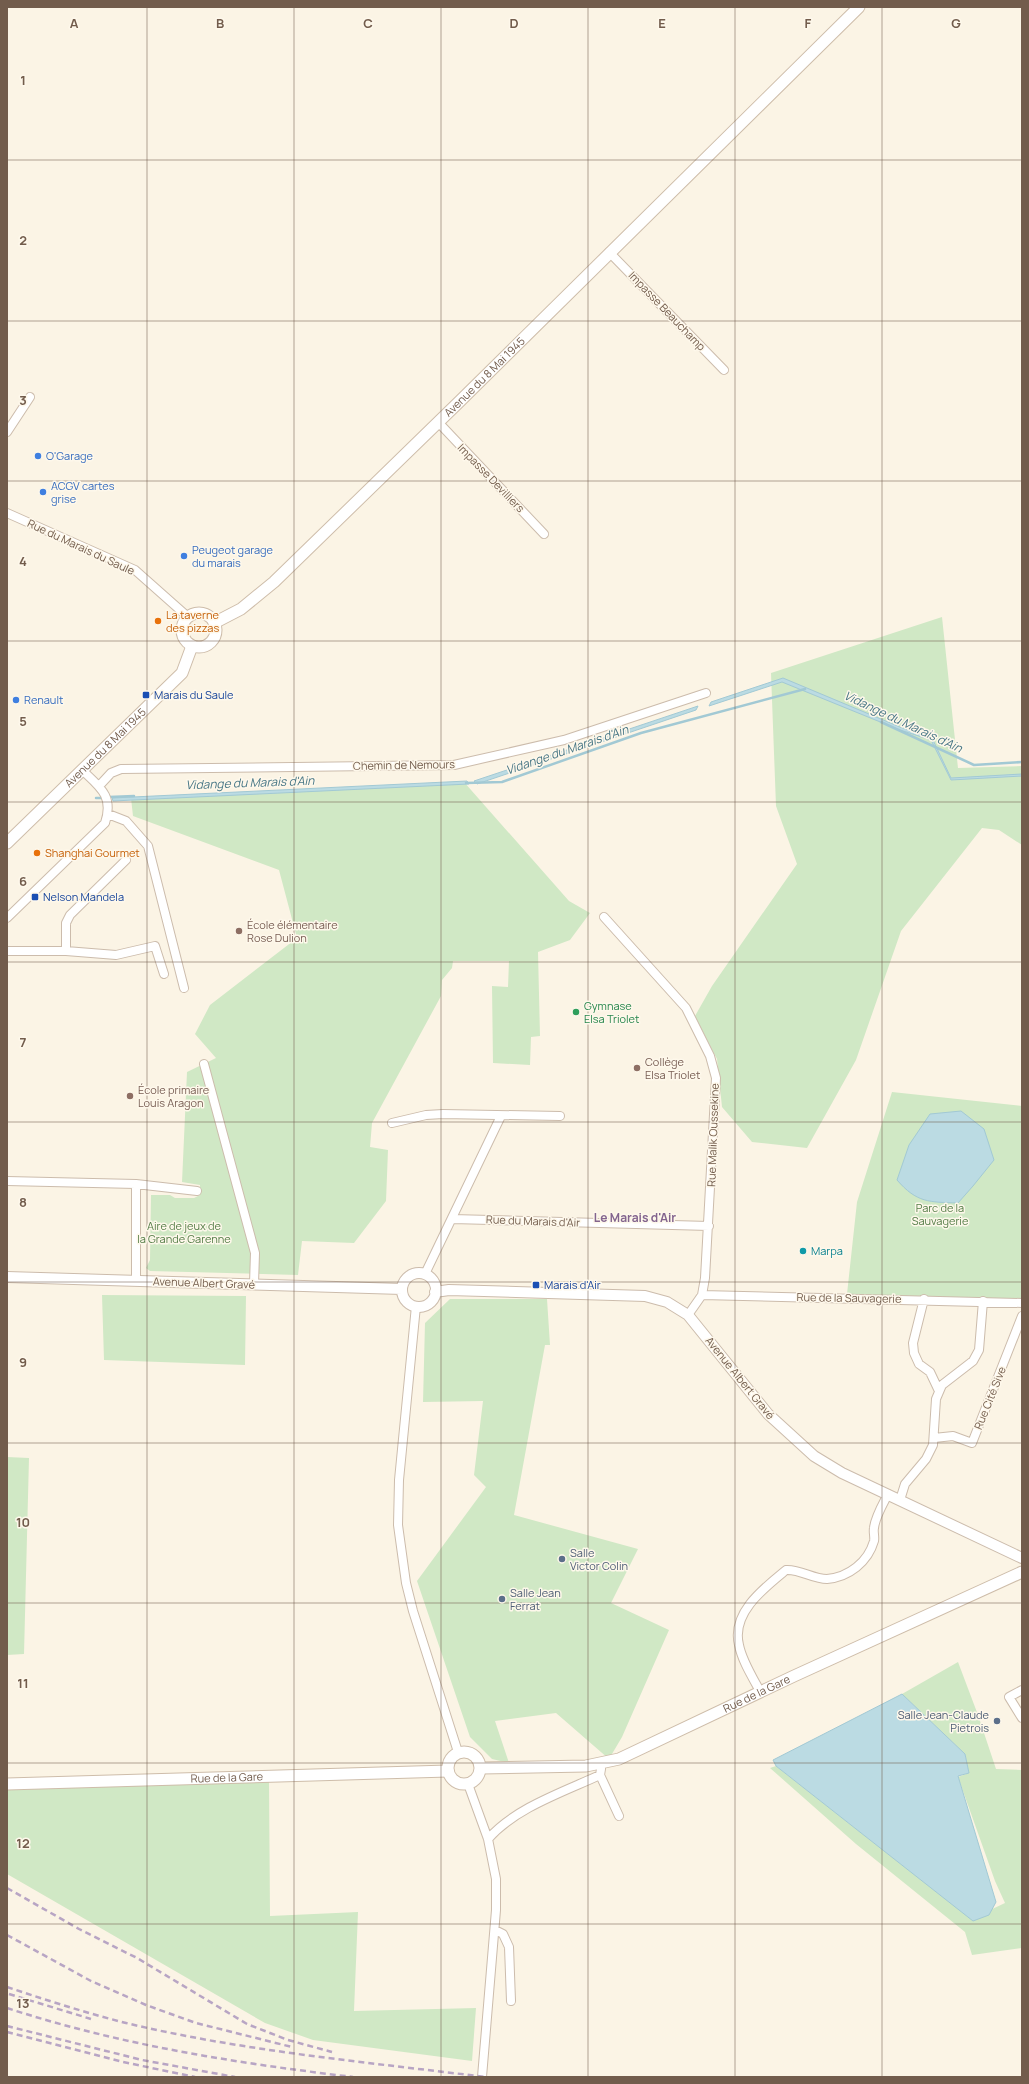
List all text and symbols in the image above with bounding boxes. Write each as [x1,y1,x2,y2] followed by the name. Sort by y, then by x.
[70,14,79,32] text: A
[216,14,224,32] text: B
[363,14,373,32] text: C
[509,14,519,32] text: D
[658,14,666,32] text: E
[805,14,812,32] text: F
[951,14,961,32] text: G
[20,71,26,89] text: 1
[19,231,27,249] text: 2
[626,268,710,354] street label: Impasse Beauchamp
[440,333,528,420] street label: Avenue du 8 Mai 1945
[19,391,27,409] text: 3
[455,440,528,515] street label: Impasse Devilliers
[46,448,94,463] place label: O'Garage
[33,451,43,461] marker: O'Garage
[51,478,115,506] place label: ACGV cartes grise
[38,487,48,497] marker: ACGV cartes grise
[25,515,138,578] street label: Rue du Marais du Saule
[192,542,274,570] place label: Peugeot garage du marais
[179,551,189,561] marker: Peugeot garage du marais
[19,552,27,570] text: 4
[166,607,219,635] place label: La taverne des pizzas
[153,616,163,626] marker: La taverne des pizzas
[154,687,234,702] place label: Marais du Saule
[841,687,966,757] water label: Vidange du Marais d'Ain
[141,690,151,700] marker: Marais du Saule
[24,692,63,707] place label: Renault
[11,695,21,705] marker: Renault
[61,704,149,790] street label: Avenue du 8 Mai 1945
[19,712,27,730] text: 5
[503,720,631,779] water label: Vidange du Marais d'Ain
[353,756,455,773] street label: Chemin de Nemours
[185,772,315,793] water label: Vidange du Marais d'Ain
[45,845,140,860] place label: Shanghai Gourmet
[32,848,42,858] marker: Shanghai Gourmet
[19,872,27,890] text: 6
[43,889,124,904] place label: Nelson Mandela
[30,892,40,902] marker: Nelson Mandela
[247,917,338,945] place label: École élémentaire Rose Dulion
[234,926,244,936] marker: École élémentaire Rose Dulion
[584,998,639,1026] place label: Gymnase Elsa Triolet
[571,1007,581,1017] marker: Gymnase Elsa Triolet
[20,1033,27,1051] text: 7
[645,1054,700,1082] place label: Collège Elsa Triolet
[632,1063,642,1073] marker: Collège Elsa Triolet
[138,1082,210,1110] place label: École primaire Louis Aragon
[703,1082,722,1187] street label: Rue Malik Oussekine
[125,1091,135,1101] marker: École primaire Louis Aragon
[19,1193,27,1211] text: 8
[912,1200,969,1228] park label: Parc de la Sauvagerie
[594,1209,676,1226] district label: Le Marais d'Air
[486,1211,580,1230] street label: Rue du Marais d'Air
[137,1218,231,1246] park label: Aire de jeux de la Grande Garenne
[811,1243,843,1258] place label: Marpa
[798,1246,808,1256] marker: Marpa
[153,1273,256,1292] street label: Avenue Albert Gravé
[544,1277,601,1292] place label: Marais d'Air
[531,1280,541,1290] marker: Marais d'Air
[796,1289,902,1306] street label: Rue de la Sauvagerie
[702,1333,779,1423] street label: Avenue Albert Gravé
[19,1353,27,1371] text: 9
[970,1364,1009,1432] street label: Rue Cité Sive
[16,1513,30,1531] text: 10
[570,1545,628,1573] place label: Salle Victor Colin
[557,1554,567,1564] marker: Salle Victor Colin
[510,1585,561,1613] place label: Salle Jean Ferrat
[497,1594,507,1604] marker: Salle Jean Ferrat
[720,1671,793,1716] street label: Rue de la Gare
[17,1674,29,1692] text: 11
[898,1707,990,1735] place label: Salle Jean-Claude Pietrois
[992,1716,1002,1726] marker: Salle Jean-Claude Pietrois
[190,1768,264,1786] street label: Rue de la Gare
[16,1834,30,1852] text: 12
[16,1994,30,2012] text: 13

